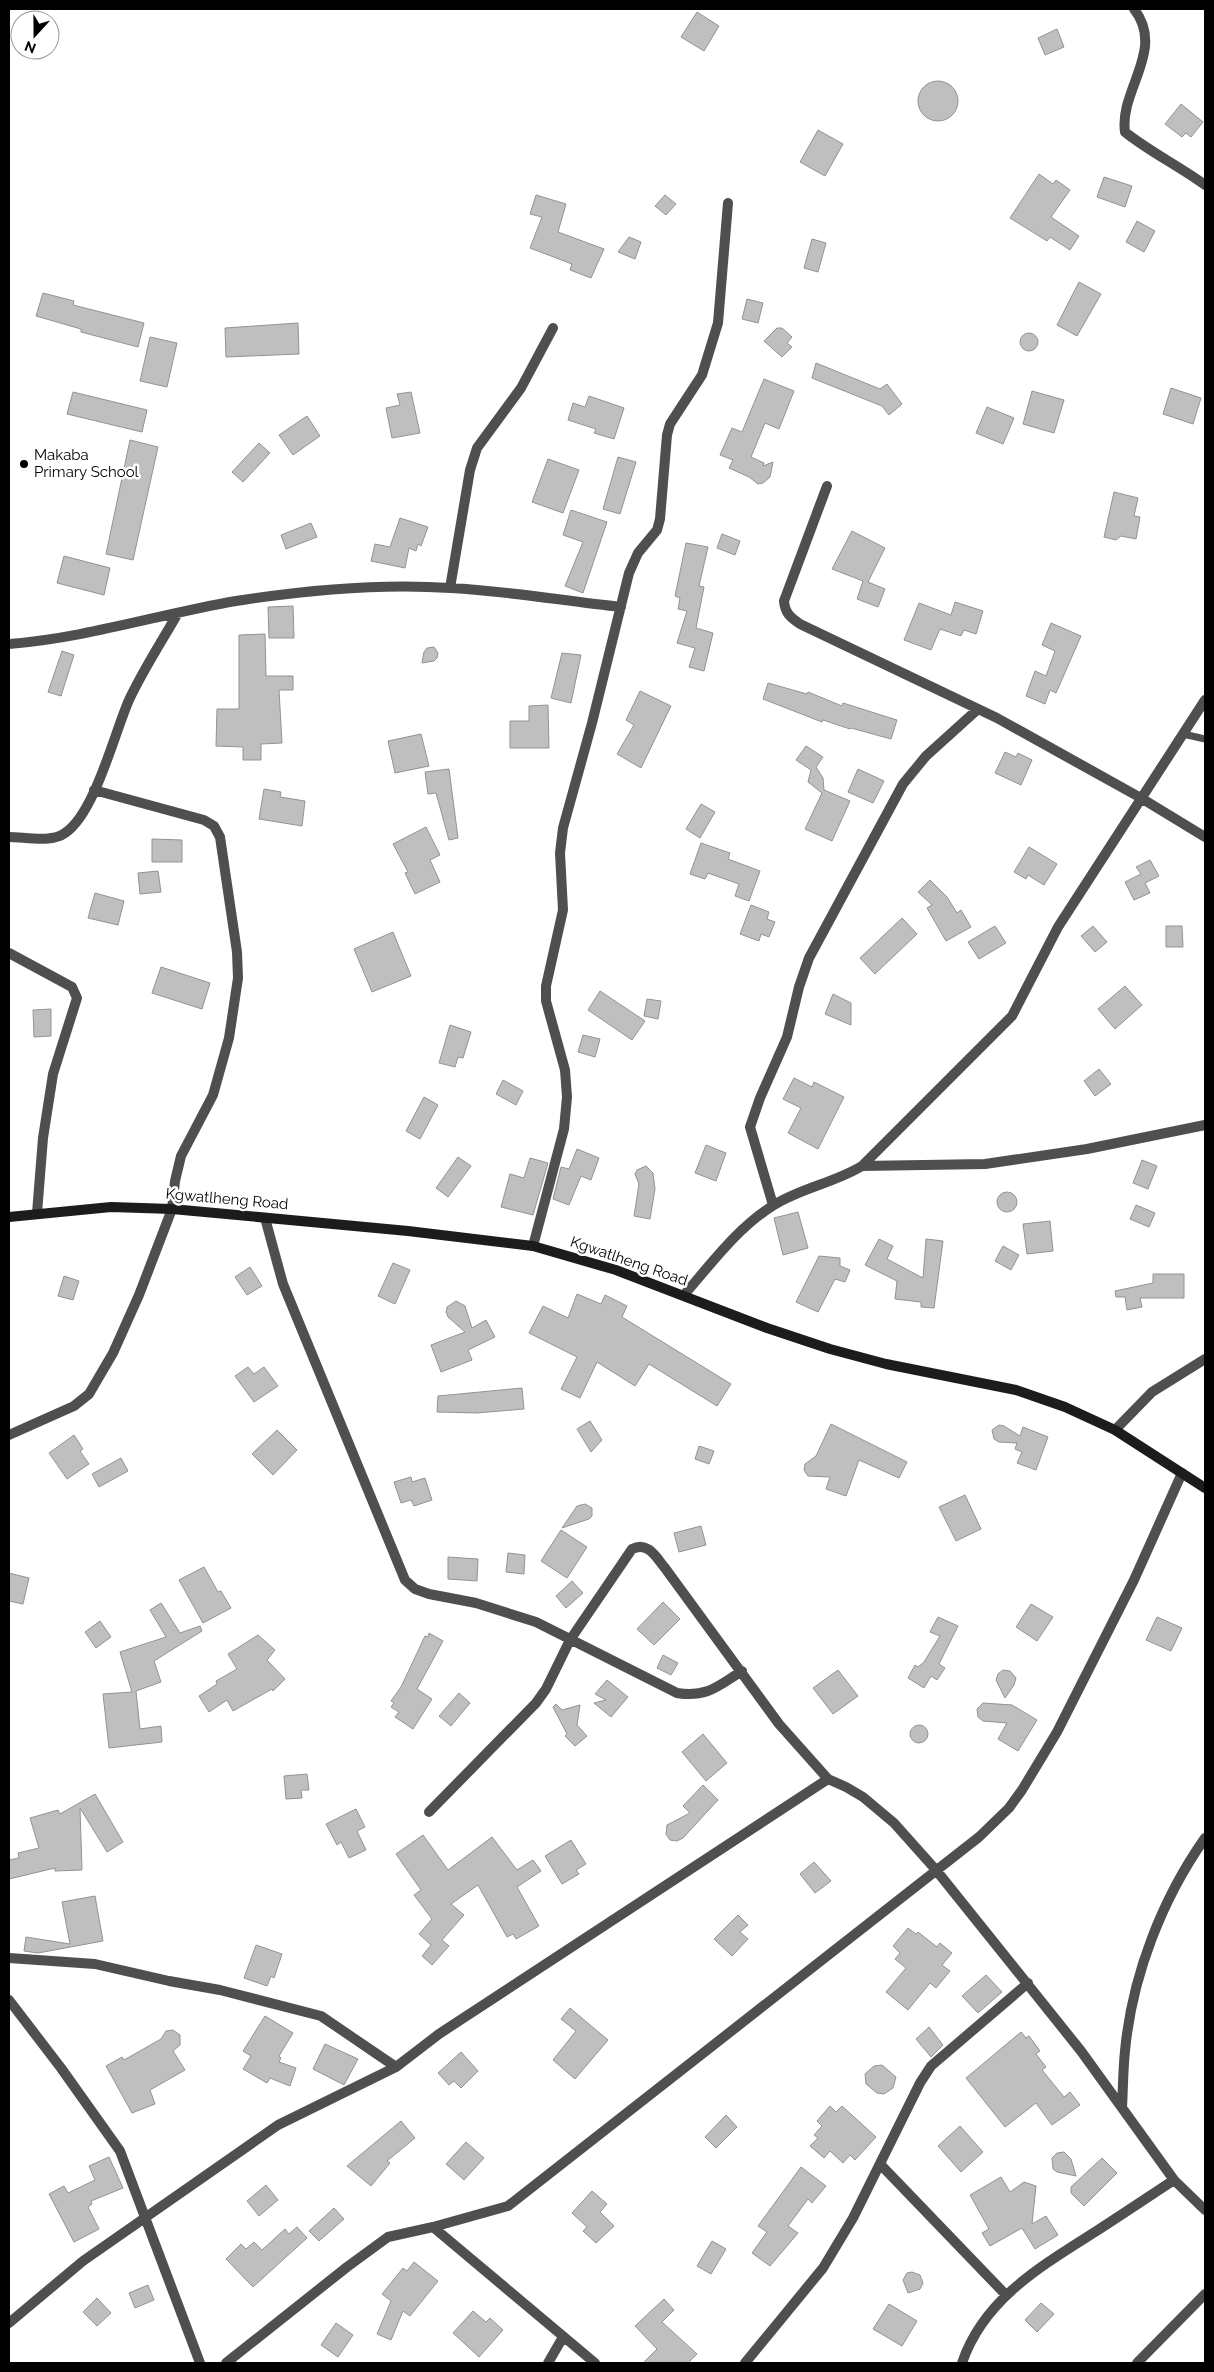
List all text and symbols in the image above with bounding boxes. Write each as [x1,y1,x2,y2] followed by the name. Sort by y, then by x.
[10,10,60,60] north arrow
[22,38,38,57] text: N
[34,446,140,481] place label: Makaba Primary School
[18,458,30,470] marker: Makaba Primary School
[165,1185,289,1213] street label: Kgwatlheng Road
[568,1232,690,1290] street label: Kgwatlheng Road

